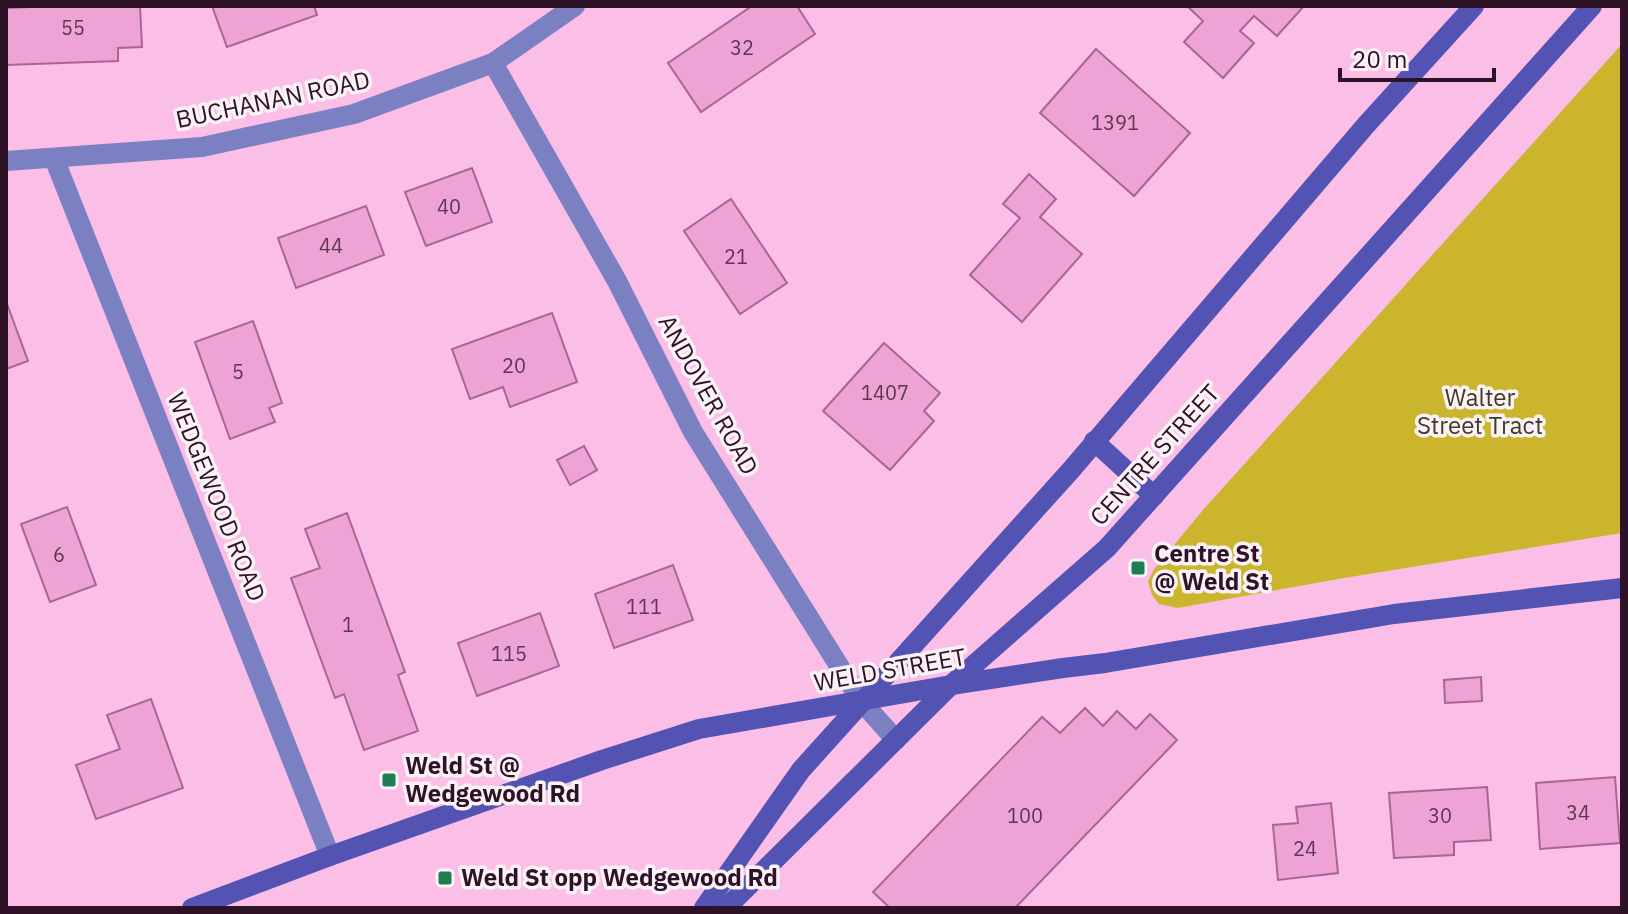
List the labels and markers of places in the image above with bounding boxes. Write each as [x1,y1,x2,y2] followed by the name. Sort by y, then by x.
[1154,537,1269,597] place label: Centre St @ Weld St
[1129,559,1147,577] marker: Centre St @ Weld St
[405,749,580,809] place label: Weld St @ Wedgewood Rd
[380,771,398,789] marker: Weld St @ Wedgewood Rd
[461,861,778,893] place label: Weld St opp Wedgewood Rd
[436,869,454,887] marker: Weld St opp Wedgewood Rd

